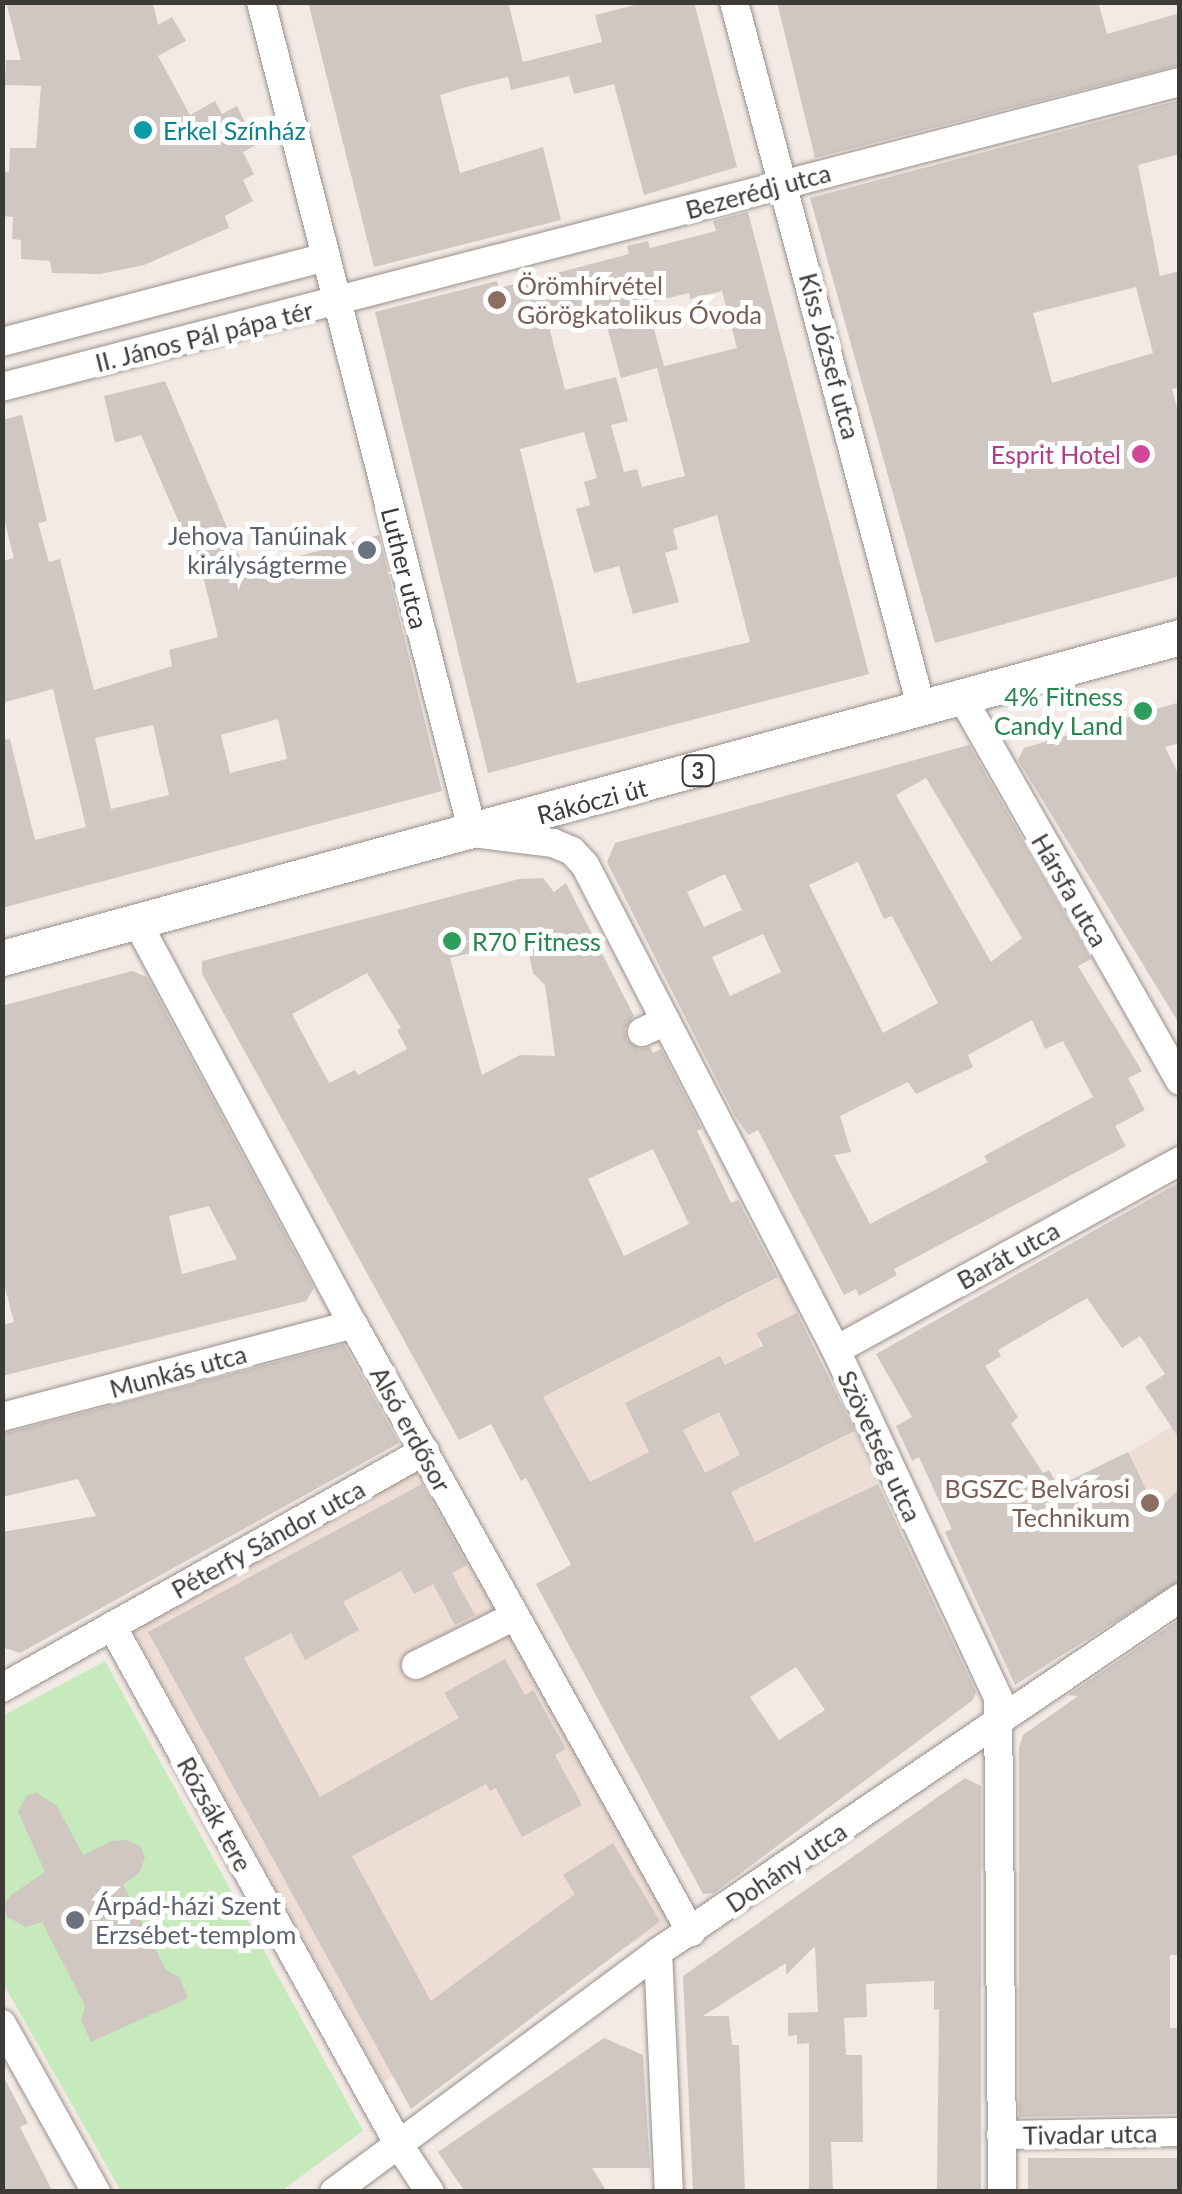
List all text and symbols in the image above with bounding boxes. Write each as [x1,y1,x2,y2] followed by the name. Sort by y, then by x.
[163,115,306,145] place label: Erkel Színház
[132,119,154,141] marker: Erkel Színház
[682,157,834,225] street label: Bezerédj utca
[793,269,867,443] street label: Kiss József utca
[517,271,762,330] place label: Örömhírvétel Görögkatolikus Óvoda
[486,289,508,311] marker: Örömhírvétel Görögkatolikus Óvoda
[92,294,316,378] street label: II. János Pál pápa tér
[991,439,1121,469] place label: Esprit Hotel
[1130,443,1152,465] marker: Esprit Hotel
[375,504,435,632] street label: Luther utca
[167,521,347,580] place label: Jehova Tanúinak királyságterme
[356,539,378,561] marker: Jehova Tanúinak királyságterme
[993,682,1123,741] place label: 4% Fitness Candy Land
[1132,700,1154,722] marker: 4% Fitness Candy Land
[680,754,716,788] road number: 3
[534,772,650,830] street label: Rákóczi út
[1026,828,1114,952] street label: Hársfa utca
[472,926,601,956] place label: R70 Fitness
[441,930,463,952] marker: R70 Fitness
[952,1215,1064,1295] street label: Barát utca
[106,1338,250,1404] street label: Munkás utca
[364,1361,458,1497] street label: Alsó erdősor
[832,1366,928,1526] street label: Szövetség utca
[166,1473,370,1605] street label: Péterfy Sándor utca
[945,1474,1130,1533] place label: BGSZC Belvárosi Technikum
[1139,1492,1161,1514] marker: BGSZC Belvárosi Technikum
[171,1751,259,1877] street label: Rózsák tere
[720,1816,852,1918] street label: Dohány utca
[95,1891,296,1950] place label: Árpád-házi Szent Erzsébet-templom
[64,1909,86,1931] marker: Árpád-házi Szent Erzsébet-templom
[1022,2118,1158,2150] street label: Tivadar utca

